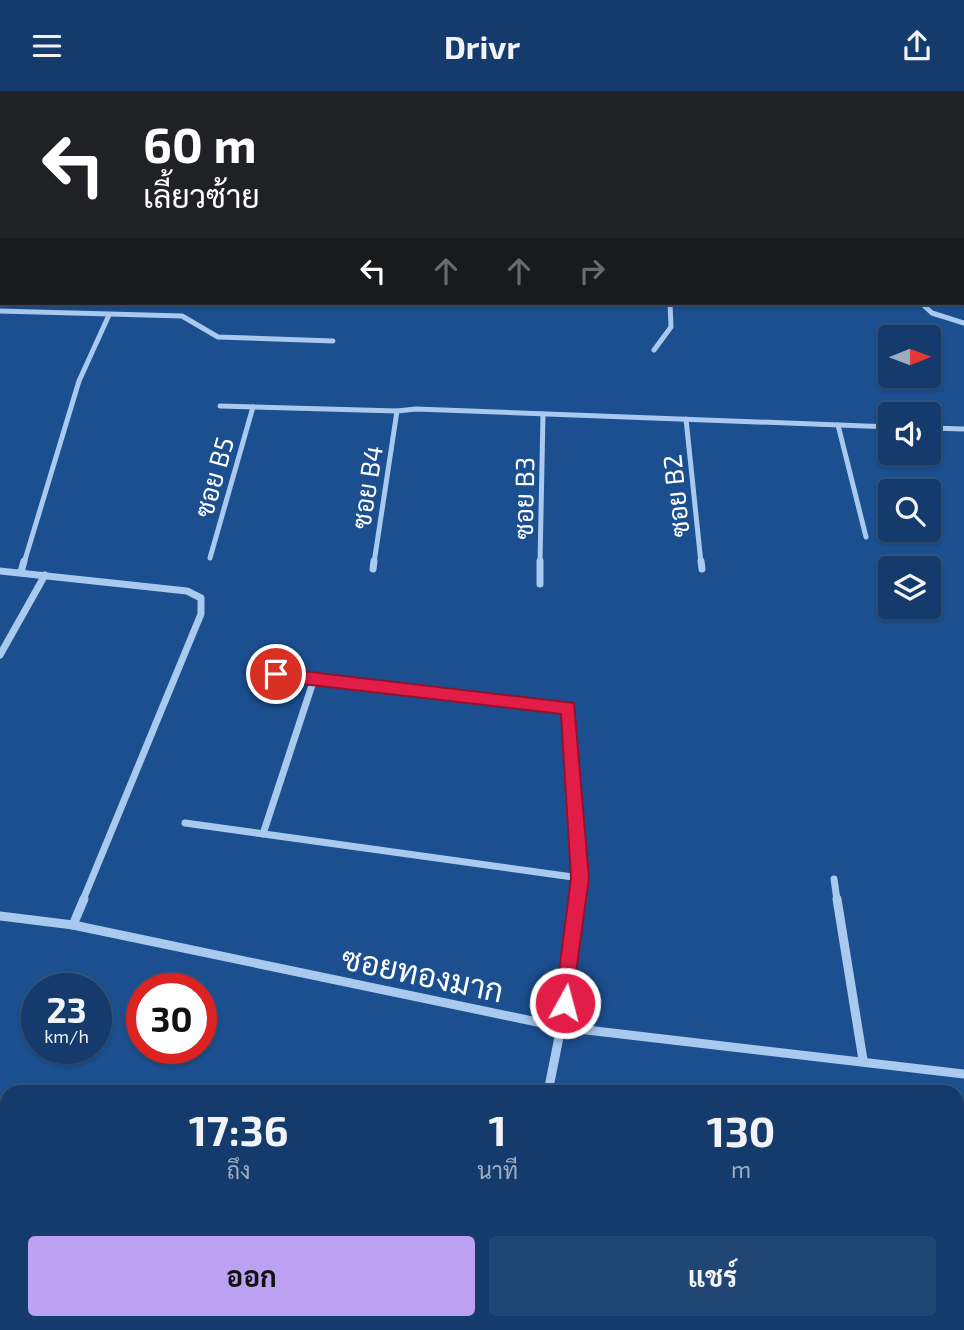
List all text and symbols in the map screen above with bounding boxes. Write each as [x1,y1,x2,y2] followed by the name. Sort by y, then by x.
[28,27,66,65] icon: menu
[444,27,520,65] text: Drivr
[898,27,936,65] icon: share
[143,114,257,173] text: 60 m
[28,119,119,210] icon: left
[143,176,260,214] text: เลี้ยวซ้าย
[354,252,392,290] icon: left
[427,252,465,290] icon: ahead
[500,252,538,290] icon: ahead
[573,252,611,290] icon: right
[878,325,942,389] north arrow
[878,325,941,619] map controls
[878,402,941,465] button: sound
[187,433,239,521] street label: ซอย B5
[344,443,388,531] street label: ซอย B4
[655,453,695,539] street label: ซอย B2
[507,456,539,540] street label: ซอย B3
[878,479,941,542] button: search
[878,556,941,619] button: layers
[246,644,306,704] pin
[257,655,295,693] icon: arrive
[338,937,508,1009] street label: ซอยทองมาก
[528,966,602,1040] position arrow
[126,973,217,1064] speed limit sign: 30
[46,988,87,1030] text: 23
[44,1025,89,1047] text: km/h
[189,1104,288,1154] text: 17:36
[489,1104,507,1154] text: 1
[707,1105,775,1155] text: 130
[731,1155,751,1183] text: m
[227,1156,250,1184] text: ถึง
[477,1156,518,1184] text: นาที
[28,1236,475,1316] button: ออก
[489,1236,936,1316] button: แชร์

